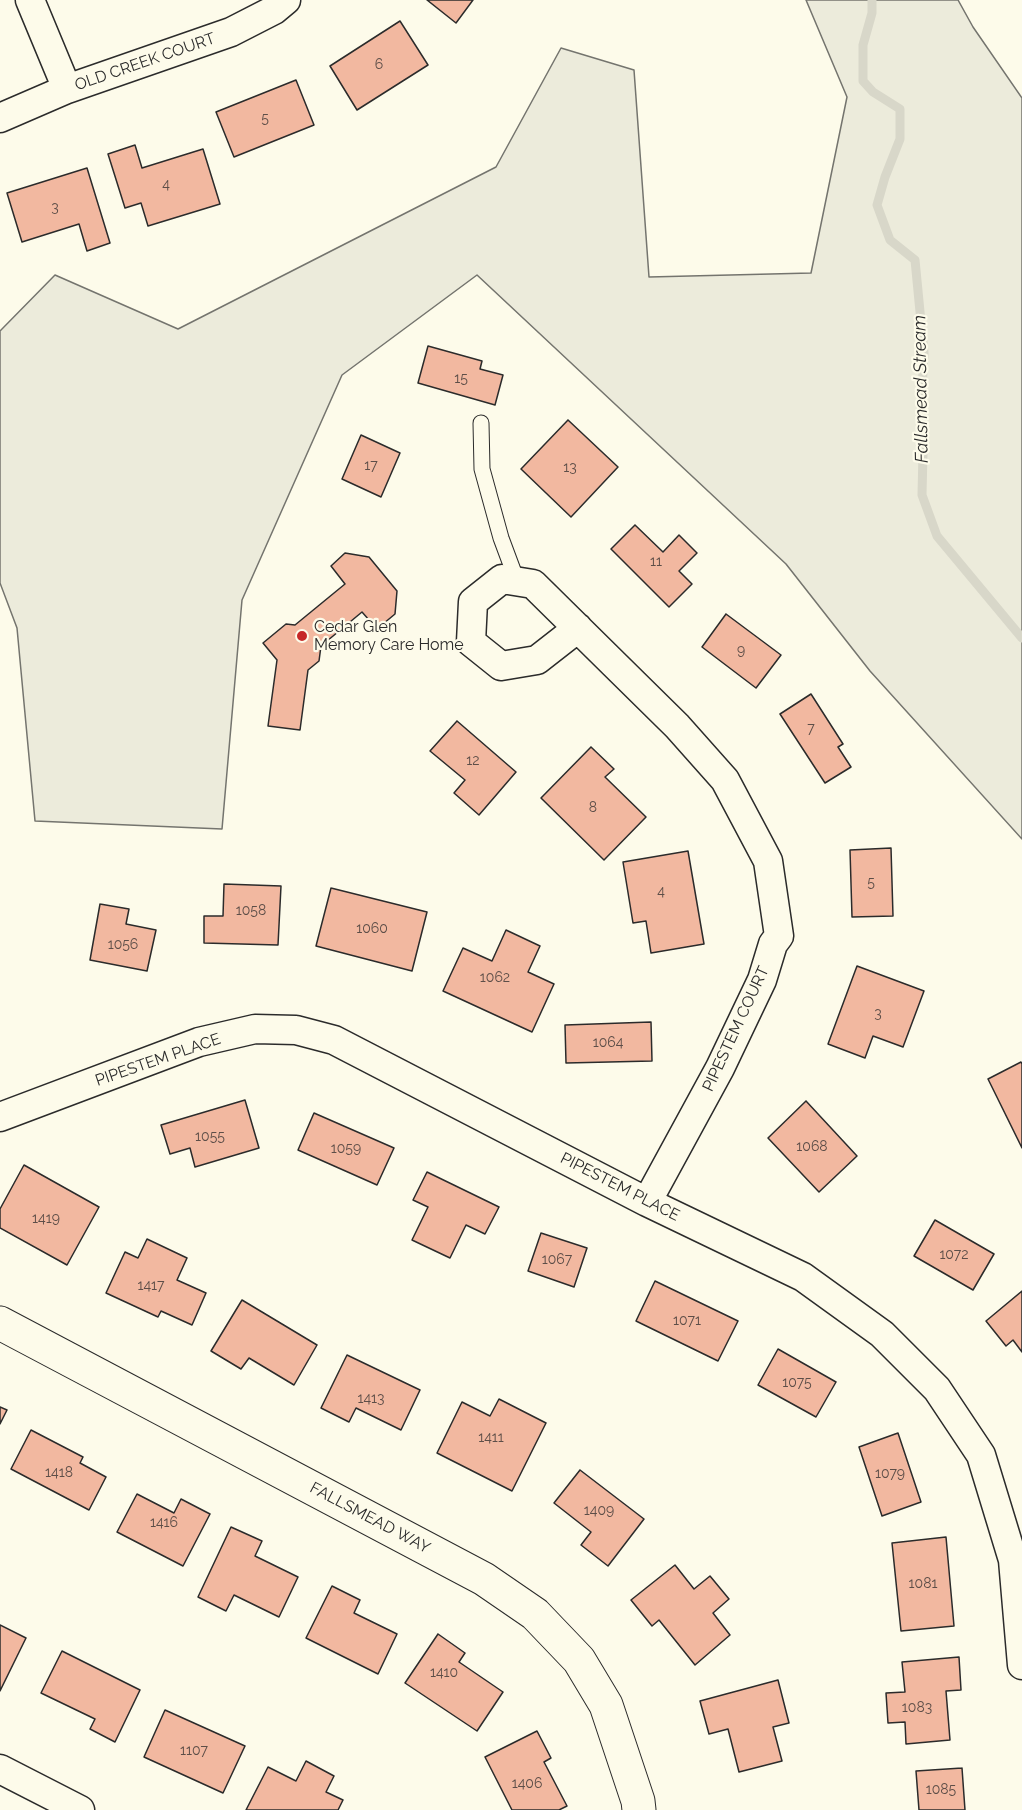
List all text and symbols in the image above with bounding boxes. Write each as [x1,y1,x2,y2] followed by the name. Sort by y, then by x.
[72,29,218,95] street label: OLD CREEK COURT
[375,57,383,73] house number: 6
[261,111,269,127] house number: 5
[162,177,170,193] house number: 4
[51,200,59,216] house number: 3
[909,315,933,463] water label: Fallsmead Stream
[454,371,468,387] house number: 15
[364,458,378,474] house number: 17
[563,460,577,476] house number: 13
[650,554,662,570] house number: 11
[314,617,464,655] place label: Cedar Glen Memory Care Home
[295,629,309,643] marker: Cedar Glen Memory Care Home
[737,643,745,659] house number: 9
[807,721,815,737] house number: 7
[466,753,480,769] house number: 12
[589,800,597,816] house number: 8
[867,875,875,891] house number: 5
[657,884,665,900] house number: 4
[236,903,266,919] house number: 1058
[356,921,388,937] house number: 1060
[108,937,138,953] house number: 1056
[699,963,773,1095] street label: PIPESTEM COURT
[480,970,510,986] house number: 1062
[874,1006,882,1022] house number: 3
[93,1030,223,1090] street label: PIPESTEM PLACE
[593,1035,623,1051] house number: 1064
[195,1129,225,1145] house number: 1055
[796,1139,828,1155] house number: 1068
[331,1141,361,1157] house number: 1059
[557,1149,683,1225] street label: PIPESTEM PLACE
[32,1211,60,1227] house number: 1419
[939,1247,969,1263] house number: 1072
[542,1252,572,1268] house number: 1067
[137,1278,165,1294] house number: 1417
[673,1313,701,1329] house number: 1071
[782,1375,812,1391] house number: 1075
[357,1391,385,1407] house number: 1413
[478,1430,504,1446] house number: 1411
[45,1465,73,1481] house number: 1418
[875,1466,905,1482] house number: 1079
[307,1478,433,1558] street label: FALLSMEAD WAY
[584,1503,614,1519] house number: 1409
[150,1515,178,1531] house number: 1416
[909,1576,937,1592] house number: 1081
[430,1665,458,1681] house number: 1410
[902,1700,932,1716] house number: 1083
[180,1743,208,1759] house number: 1107
[512,1776,542,1792] house number: 1406
[926,1782,956,1798] house number: 1085

